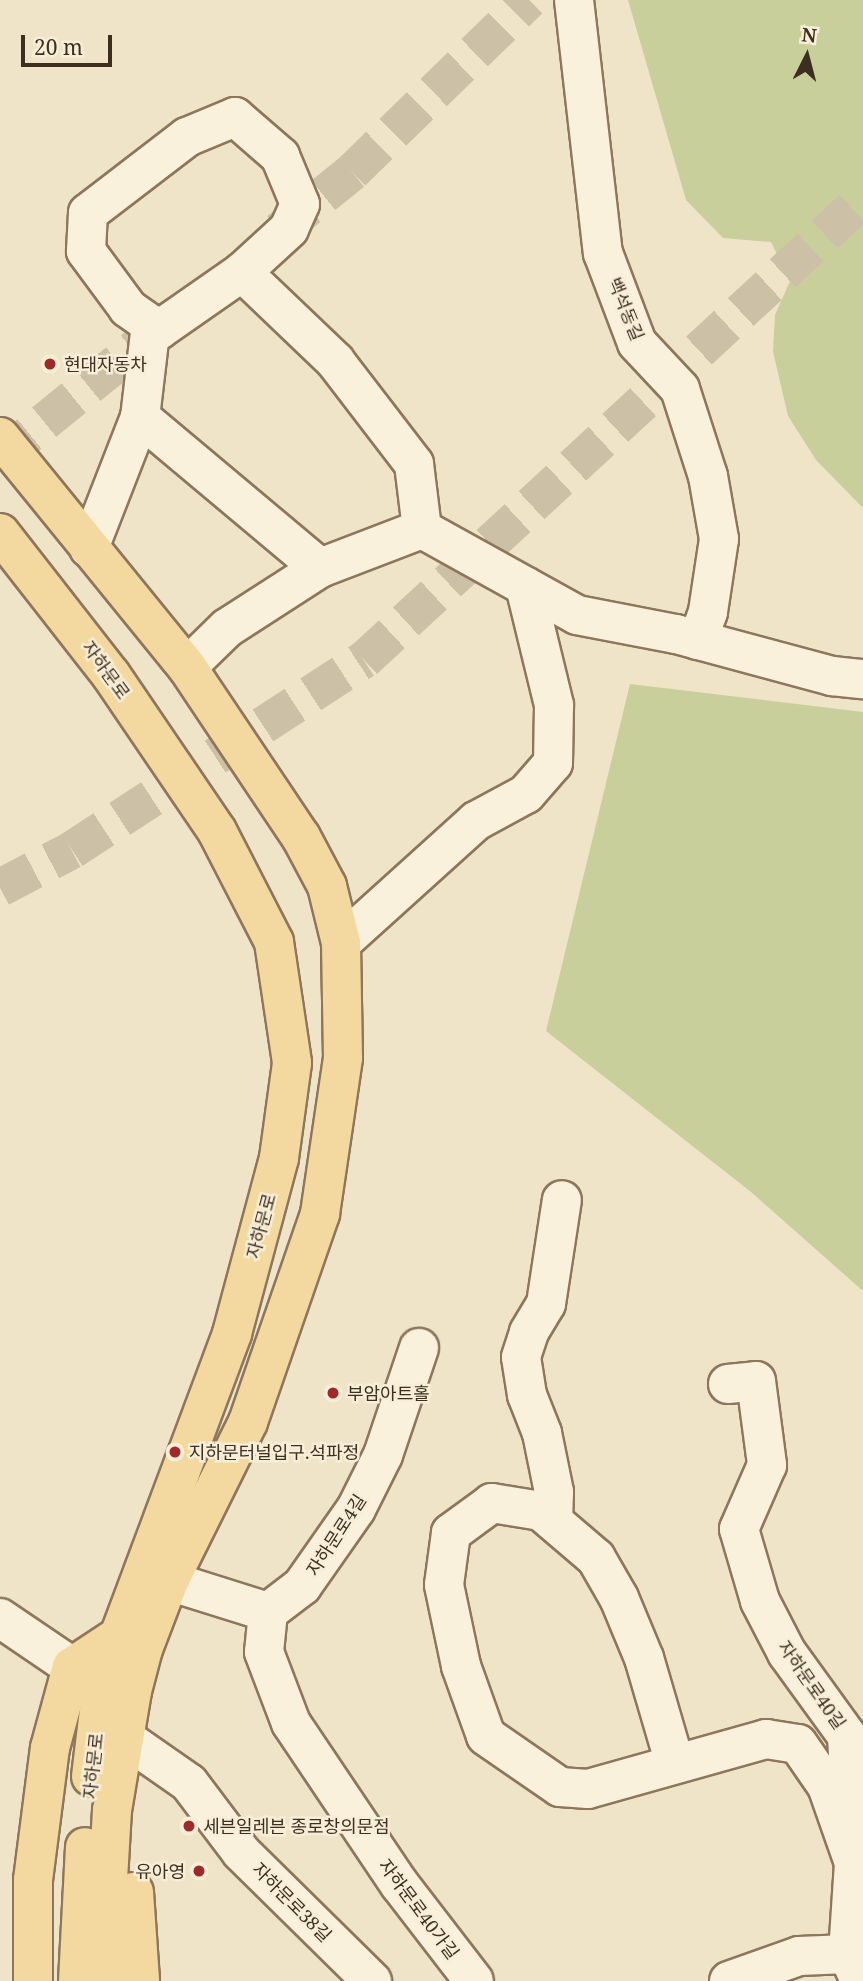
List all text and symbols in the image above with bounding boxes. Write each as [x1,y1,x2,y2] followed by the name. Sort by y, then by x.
[24,21,116,65] scale bar
[772,21,842,91] north arrow
[800,21,818,49] text: N
[34,33,83,61] text: 20 m
[604,274,648,344] street label: 백석동길
[64,353,147,375] place label: 현대자동차
[42,356,58,372] marker: 현대자동차
[78,637,134,703] street label: 자하문로
[242,1191,280,1261] street label: 자하문로
[347,1382,430,1404] place label: 부암아트홀
[325,1385,341,1401] marker: 부암아트홀
[189,1441,359,1463] place label: 지하문터널입구.석파정
[167,1444,183,1460] marker: 지하문터널입구.석파정
[302,1490,370,1580] street label: 자하문로4길
[774,1637,850,1733] street label: 자하문로40길
[79,1732,107,1800] street label: 자하문로
[203,1815,390,1837] place label: 세븐일레븐 종로창의문점
[181,1818,197,1834] marker: 세븐일레븐 종로창의문점
[374,1855,464,1963] street label: 자하문로40가길
[248,1858,336,1946] street label: 자하문로38길
[135,1860,185,1882] place label: 유아영
[191,1863,207,1879] marker: 유아영

